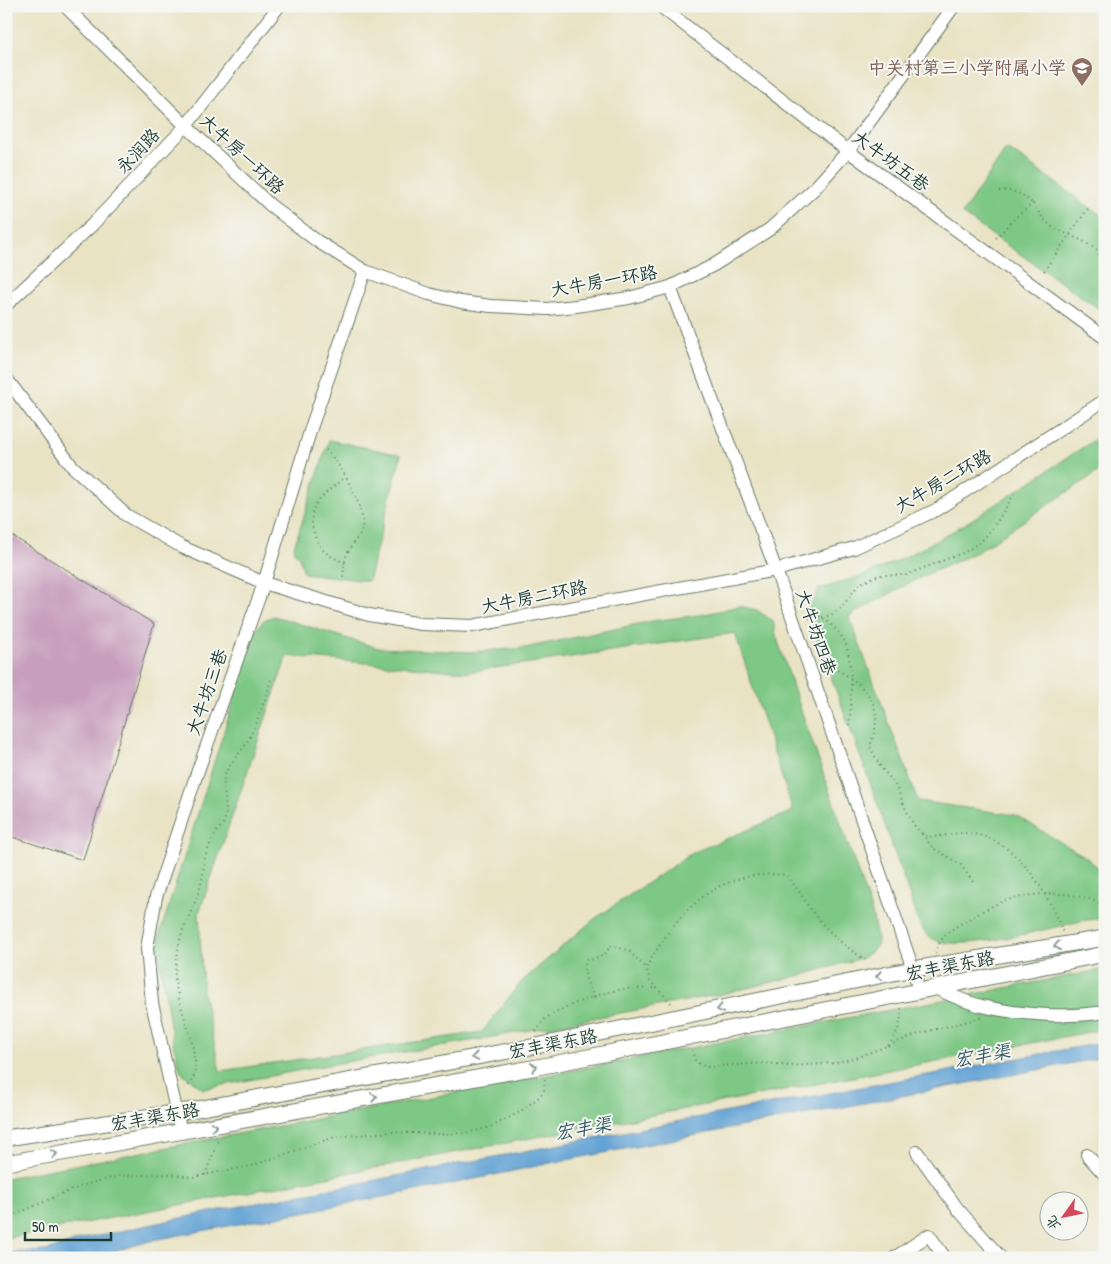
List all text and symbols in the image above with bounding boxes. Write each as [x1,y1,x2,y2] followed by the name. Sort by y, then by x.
[868,55,1066,80] place label: 中关村第三小学附属小学
[1070,56,1094,87] school or university icon: 中关村第三小学附属小学
[194,108,290,200] street label: 大牛房一环路
[110,122,165,179] street label: 永润路
[848,124,935,197] street label: 大牛坊五巷
[549,259,659,302] street label: 大牛房一环路
[890,443,996,518] street label: 大牛房二环路
[479,574,589,619] street label: 大牛房二环路
[790,585,843,678] street label: 大牛坊四巷
[180,645,233,738] street label: 大牛坊三巷
[1052,940,1061,950] one-way arrow
[903,945,996,986] street label: 宏丰渠东路
[875,971,884,981] one-way arrow
[716,1003,724,1014] one-way arrow
[506,1023,599,1064] street label: 宏丰渠东路
[952,1037,1014,1073] water label: 宏丰渠
[470,1052,479,1062] one-way arrow
[530,1063,538,1073] one-way arrow
[370,1092,378,1102] one-way arrow
[108,1096,201,1137] street label: 宏丰渠东路
[553,1110,615,1146] water label: 宏丰渠
[210,1121,219,1131] one-way arrow
[50,1150,59,1160] one-way arrow
[1038,1192,1088,1242] north arrow
[25,1209,111,1241] scale bar
[1041,1212,1064,1234] text: 北
[32,1216,59,1237] text: 50 m

